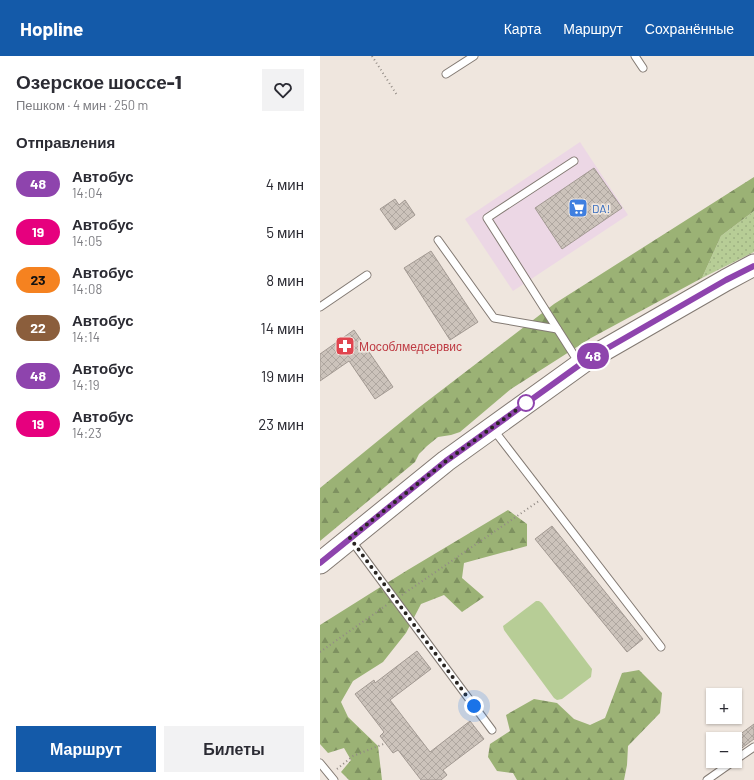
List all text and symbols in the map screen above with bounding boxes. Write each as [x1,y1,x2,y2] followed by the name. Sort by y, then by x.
[20,17,84,40] text: Hopline
[504,20,541,37] text: Карта
[563,20,623,37] text: Маршрут
[645,20,734,37] text: Сохранённые
[262,69,304,111] button: heart
[16,70,181,93] text: Озерское шоссе-1
[16,97,148,113] text: Пешком · 4 мин · 250 m
[16,133,115,151] text: Отправления
[72,167,134,185] text: Автобус
[30,175,46,192] text: 48
[266,175,304,193] text: 4 мин
[72,185,103,201] text: 14:04
[567,197,589,219] supermarket icon: DA!
[592,201,610,215] place label: DA!
[72,215,134,233] text: Автобус
[32,223,44,240] text: 19
[266,223,304,241] text: 5 мин
[72,233,102,249] text: 14:05
[72,263,134,281] text: Автобус
[30,271,46,288] text: 23
[266,271,304,289] text: 8 мин
[72,281,102,297] text: 14:08
[72,311,134,329] text: Автобус
[30,319,46,336] text: 22
[261,319,304,337] text: 14 мин
[72,329,100,345] text: 14:14
[334,335,356,357] pharmacy icon: Мособлмедсервис
[359,339,462,354] place label: Мособлмедсервис
[575,343,611,369] line badge: 48
[585,347,601,364] text: 48
[72,359,134,377] text: Автобус
[30,367,46,384] text: 48
[261,367,304,385] text: 19 мин
[72,377,99,393] text: 14:19
[517,394,535,412] unlabelled marker
[72,407,134,425] text: Автобус
[32,415,44,432] text: 19
[258,415,304,433] text: 23 мин
[72,425,102,441] text: 14:23
[706,688,742,768] map controls
[706,688,742,724] button: +
[464,696,484,716] your location
[16,726,156,772] button: Маршрут
[164,726,304,772] button: Билеты
[706,732,742,768] button: −

